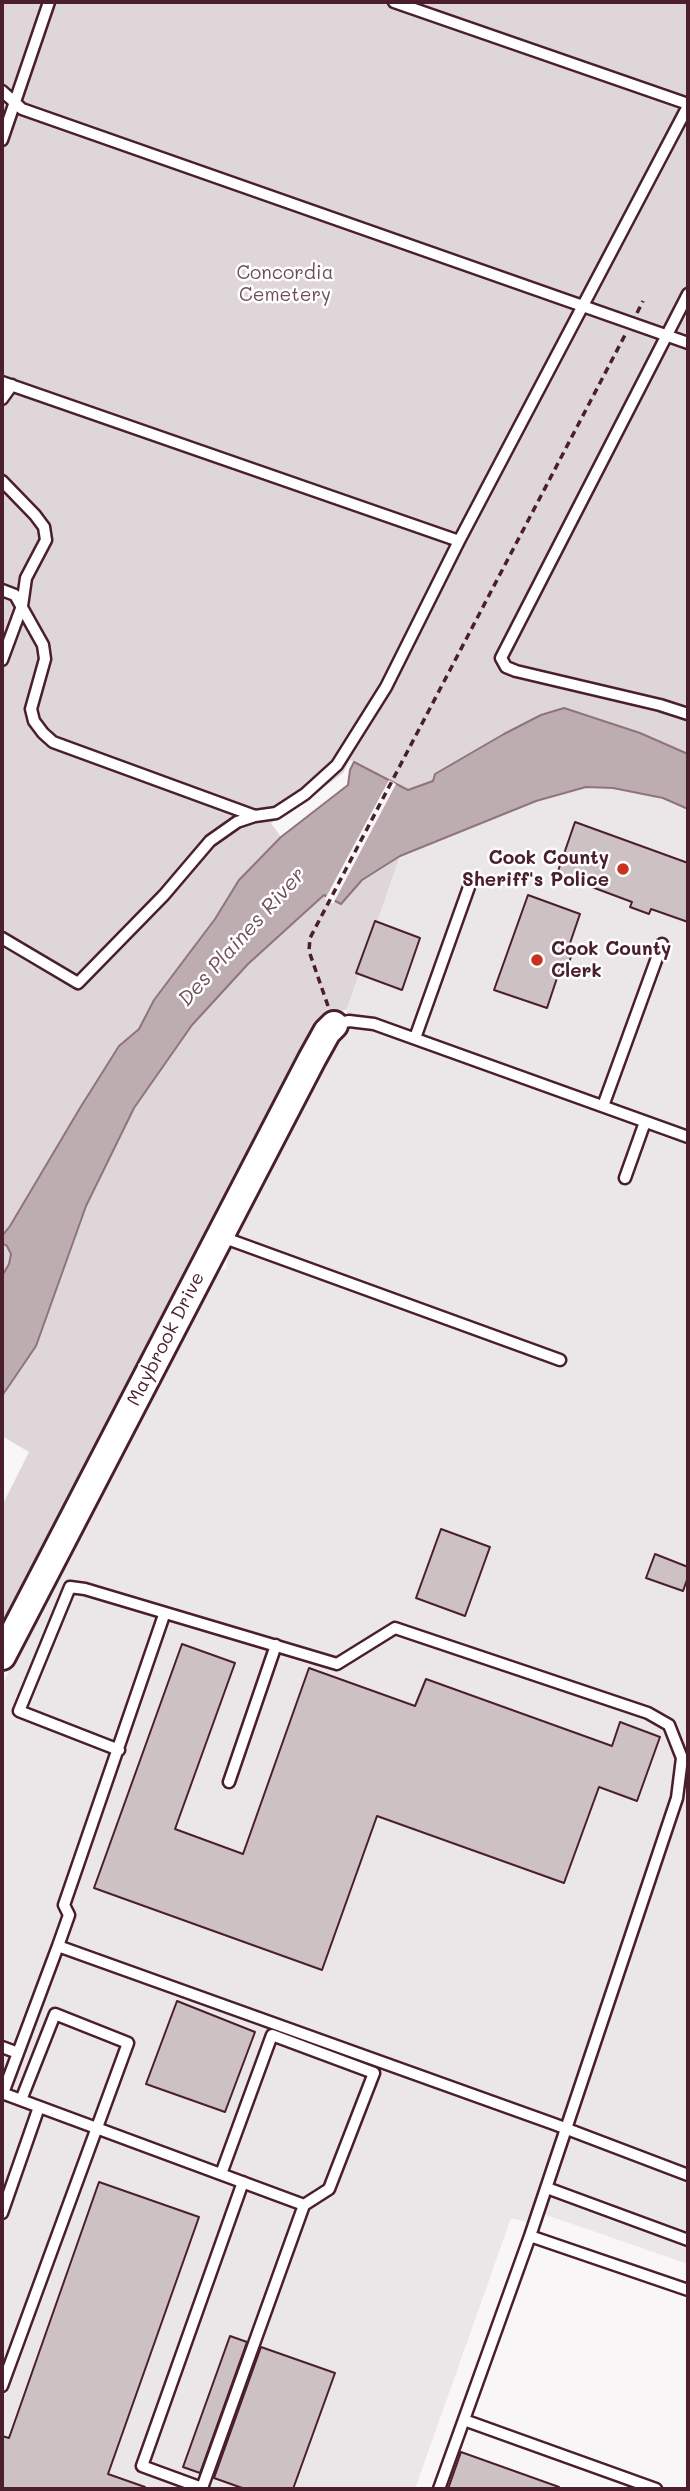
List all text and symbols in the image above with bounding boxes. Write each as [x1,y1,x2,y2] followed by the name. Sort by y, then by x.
[236,262,334,306] park label: Concordia Cemetery
[462,847,609,891] place label: Cook County Sheriff's Police
[615,861,631,877] marker: Cook County Sheriff's Police
[173,862,311,1012] water label: Des Plaines River
[551,938,671,982] place label: Cook County Clerk
[529,952,545,968] marker: Cook County Clerk
[122,1268,210,1410] street label: Maybrook Drive

